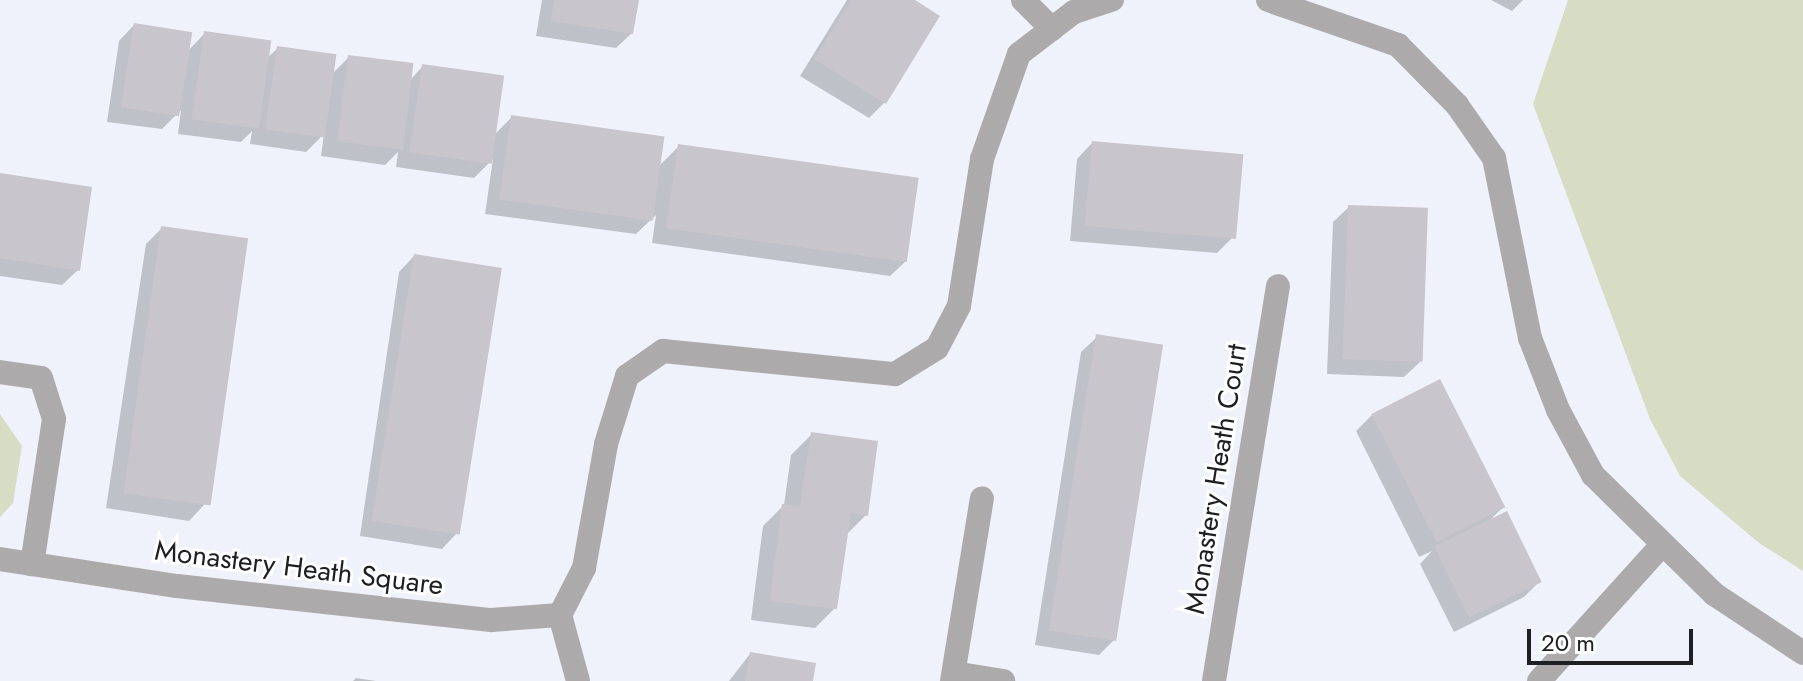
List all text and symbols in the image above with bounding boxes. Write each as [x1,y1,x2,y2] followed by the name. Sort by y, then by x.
[1178,342,1254,616] street label: Monastery Heath Court
[153,534,445,602] street label: Monastery Heath Square
[1531,613,1697,663] scale bar
[1541,625,1595,660] text: 20 m

